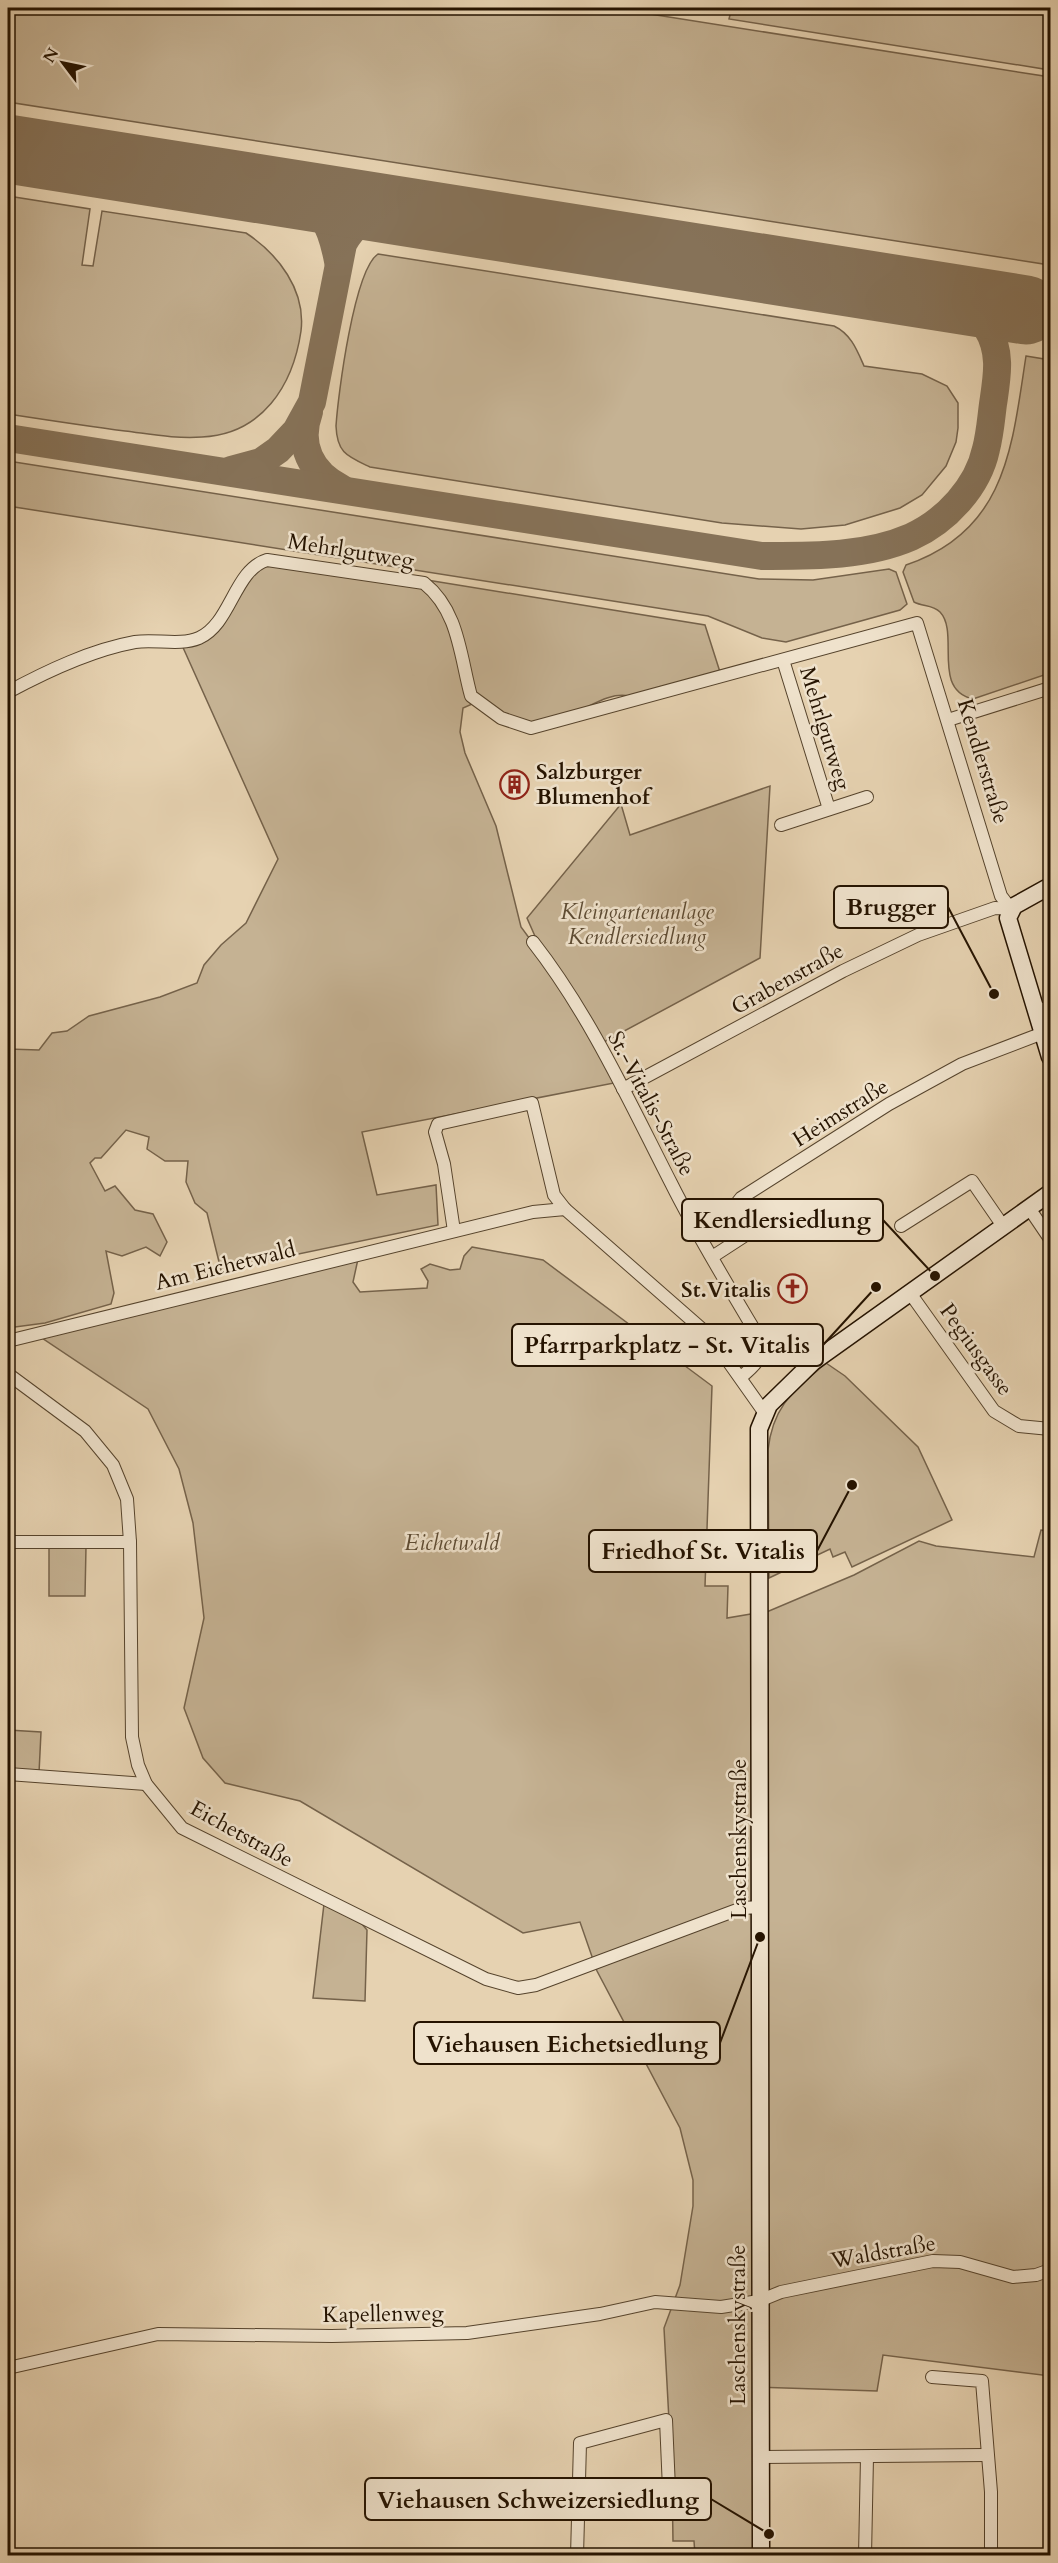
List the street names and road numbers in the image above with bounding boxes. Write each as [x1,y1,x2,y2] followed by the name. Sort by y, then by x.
[285,526,417,576] street label: Mehrlgutweg
[792,663,858,794] street label: Mehrlgutweg
[950,695,1016,827] street label: Kendlerstraße
[726,936,849,1022] street label: Grabenstraße
[600,1026,702,1181] street label: St.-Vitalis-Straße
[787,1071,894,1154] street label: Heimstraße
[152,1234,299,1298] street label: Am Eichetwald
[932,1297,1020,1402] street label: Pegiusgasse
[724,1759,754,1919] street label: Laschenskystraße
[184,1793,299,1875] street label: Eichetstraße
[827,2228,938,2276] street label: Waldstraße
[723,2245,753,2405] street label: Laschenskystraße
[322,2298,445,2330] street label: Kapellenweg

